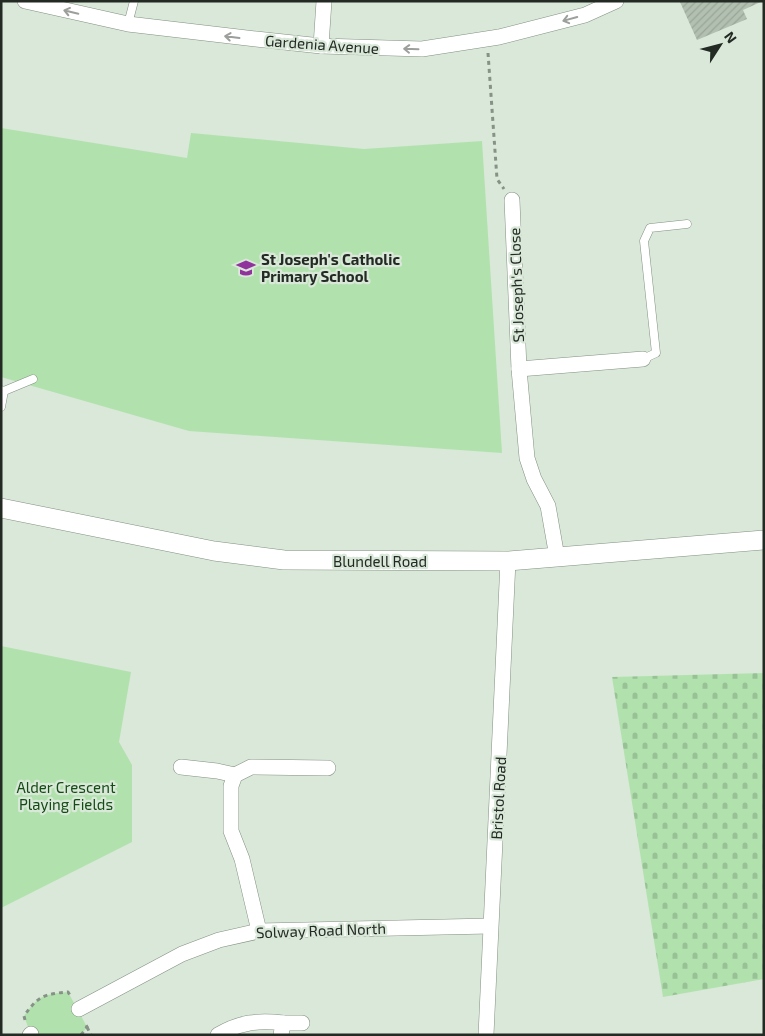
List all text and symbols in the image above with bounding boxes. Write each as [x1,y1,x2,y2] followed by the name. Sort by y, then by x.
[64,7,80,16] one-way arrow
[563,14,579,24] one-way arrow
[695,20,745,70] north arrow
[721,28,741,46] text: N
[224,31,240,41] one-way arrow
[264,31,380,57] street label: Gardenia Avenue
[403,44,419,53] one-way arrow
[505,227,527,343] street label: St Joseph's Close
[261,250,400,286] place label: St Joseph's Catholic Primary School
[235,257,257,279] school or university icon: St Joseph's Catholic Primary School
[333,552,427,570] street label: Blundell Road
[487,756,509,840] street label: Bristol Road
[16,778,116,813] park label: Alder Crescent Playing Fields
[256,919,386,941] street label: Solway Road North

